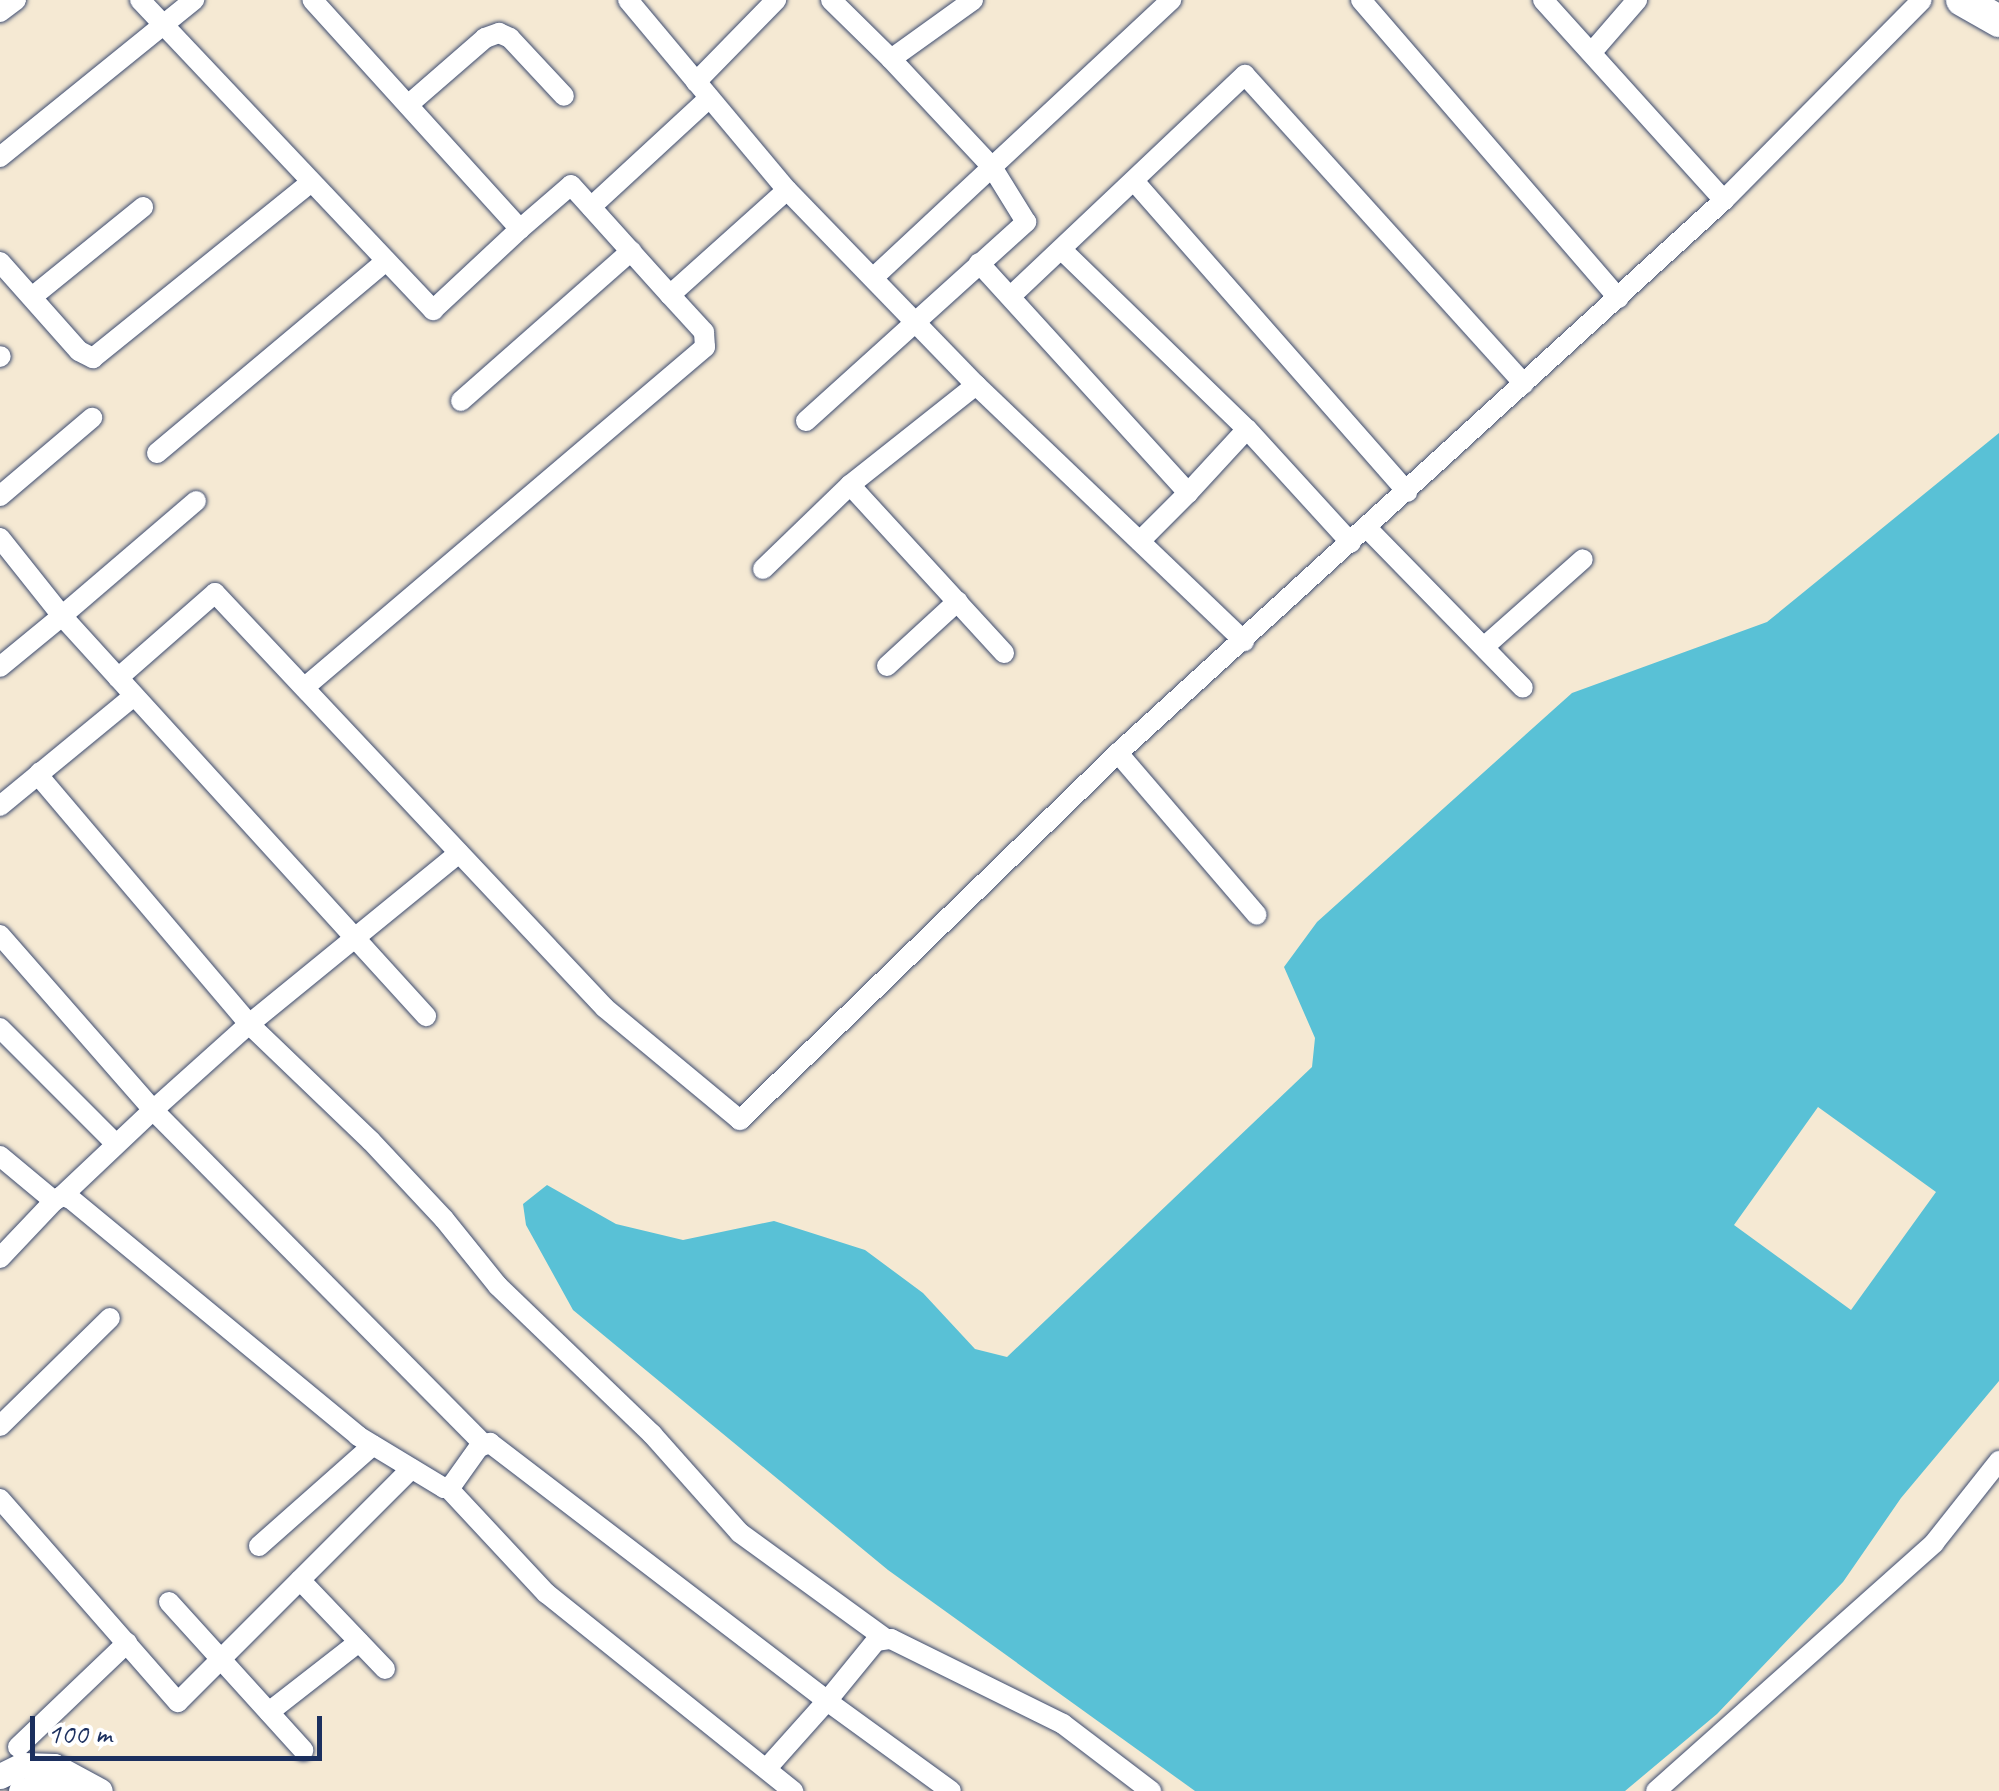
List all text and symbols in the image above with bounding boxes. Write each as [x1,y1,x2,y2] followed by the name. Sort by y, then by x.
[35,1696,328,1758] scale bar
[47,1714,112,1752] text: 100 m

